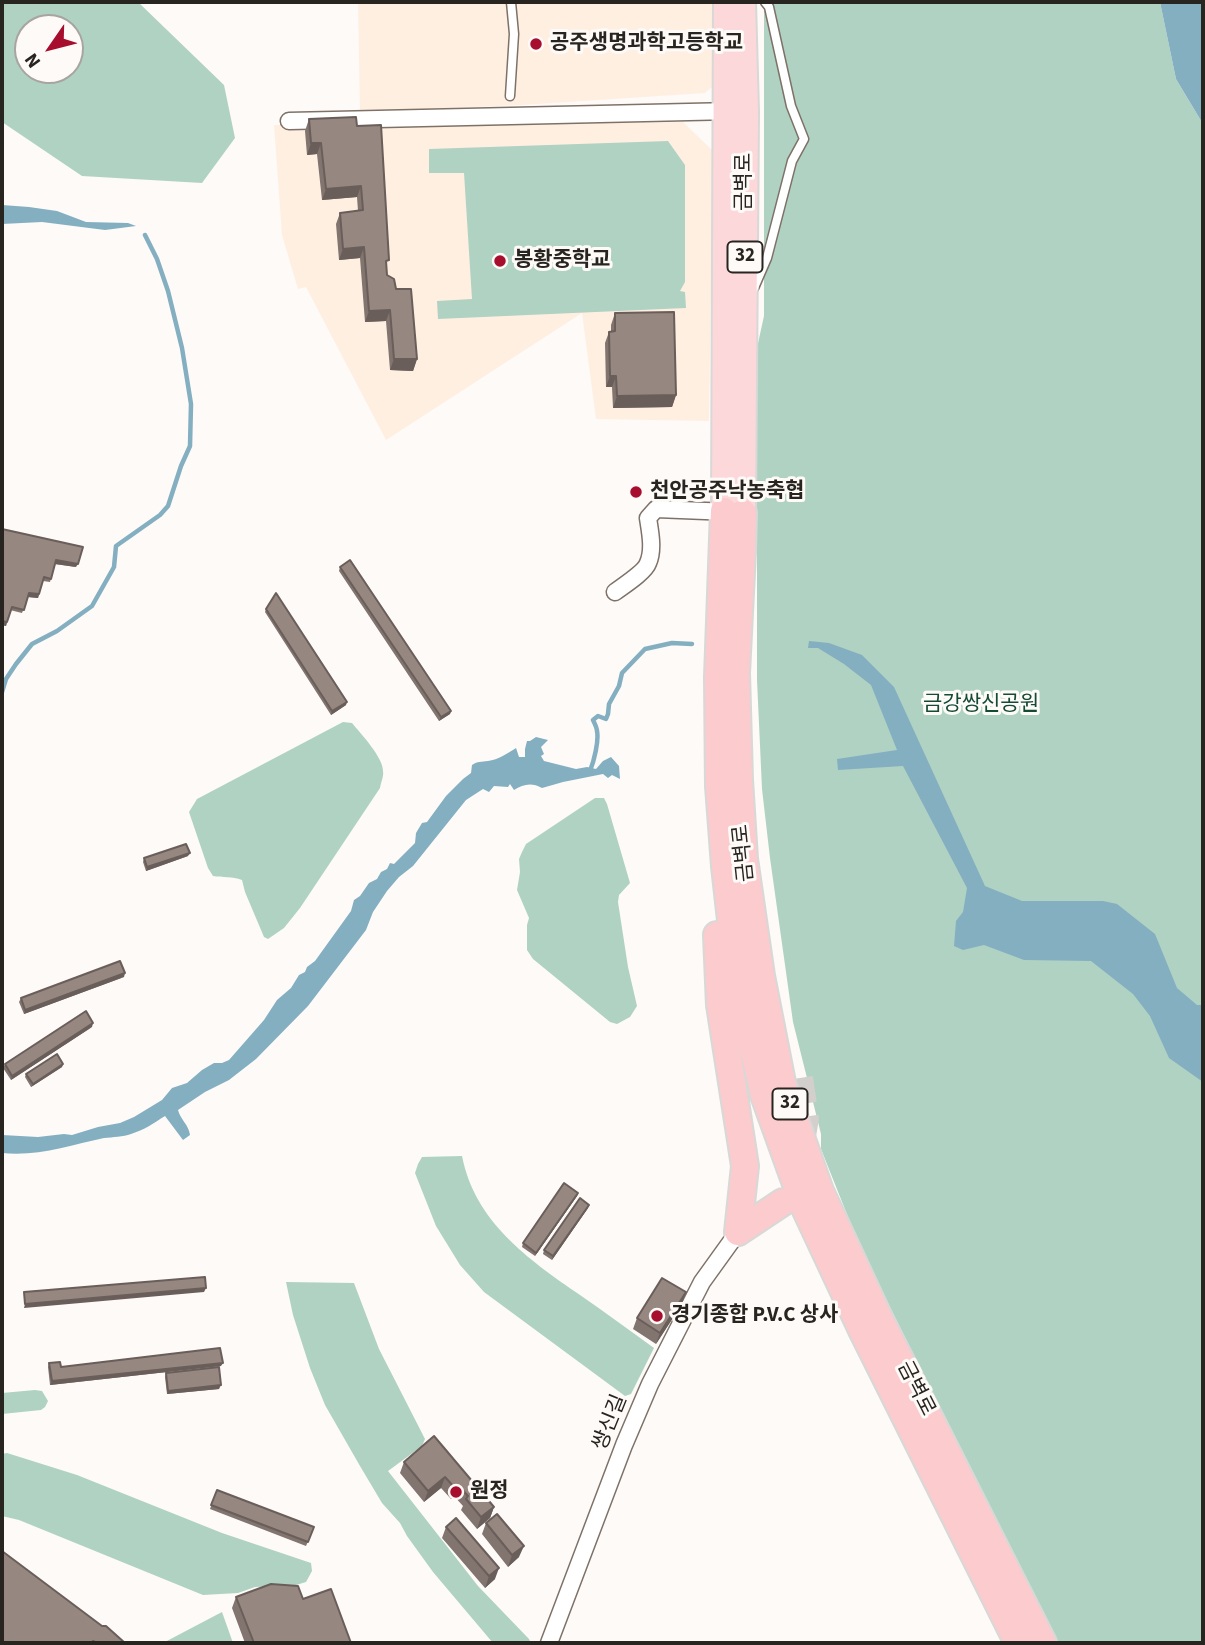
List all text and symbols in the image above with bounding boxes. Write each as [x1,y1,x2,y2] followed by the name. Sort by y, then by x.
[14,14,84,84] north arrow
[550,31,743,57] place label: 공주생명과학고등학교
[528,36,544,52] marker: 공주생명과학고등학교
[18,47,48,73] text: N
[732,153,758,211] street label: 금벽로
[728,242,762,272] road number: 32
[514,248,611,274] place label: 봉황중학교
[492,253,508,269] marker: 봉황중학교
[650,479,805,505] place label: 천안공주낙농축협
[628,484,644,500] marker: 천안공주낙농축협
[923,692,1039,718] park label: 금강쌍신공원
[729,823,761,883] street label: 금벽로
[772,1088,808,1120] road number: 32
[671,1303,838,1329] place label: 경기종합 P.V.C 상사
[649,1308,665,1324] marker: 경기종합 P.V.C 상사
[891,1357,939,1421] street label: 금벽로
[588,1391,634,1455] street label: 쌍신길
[470,1479,509,1505] place label: 원정
[448,1484,464,1500] marker: 원정

